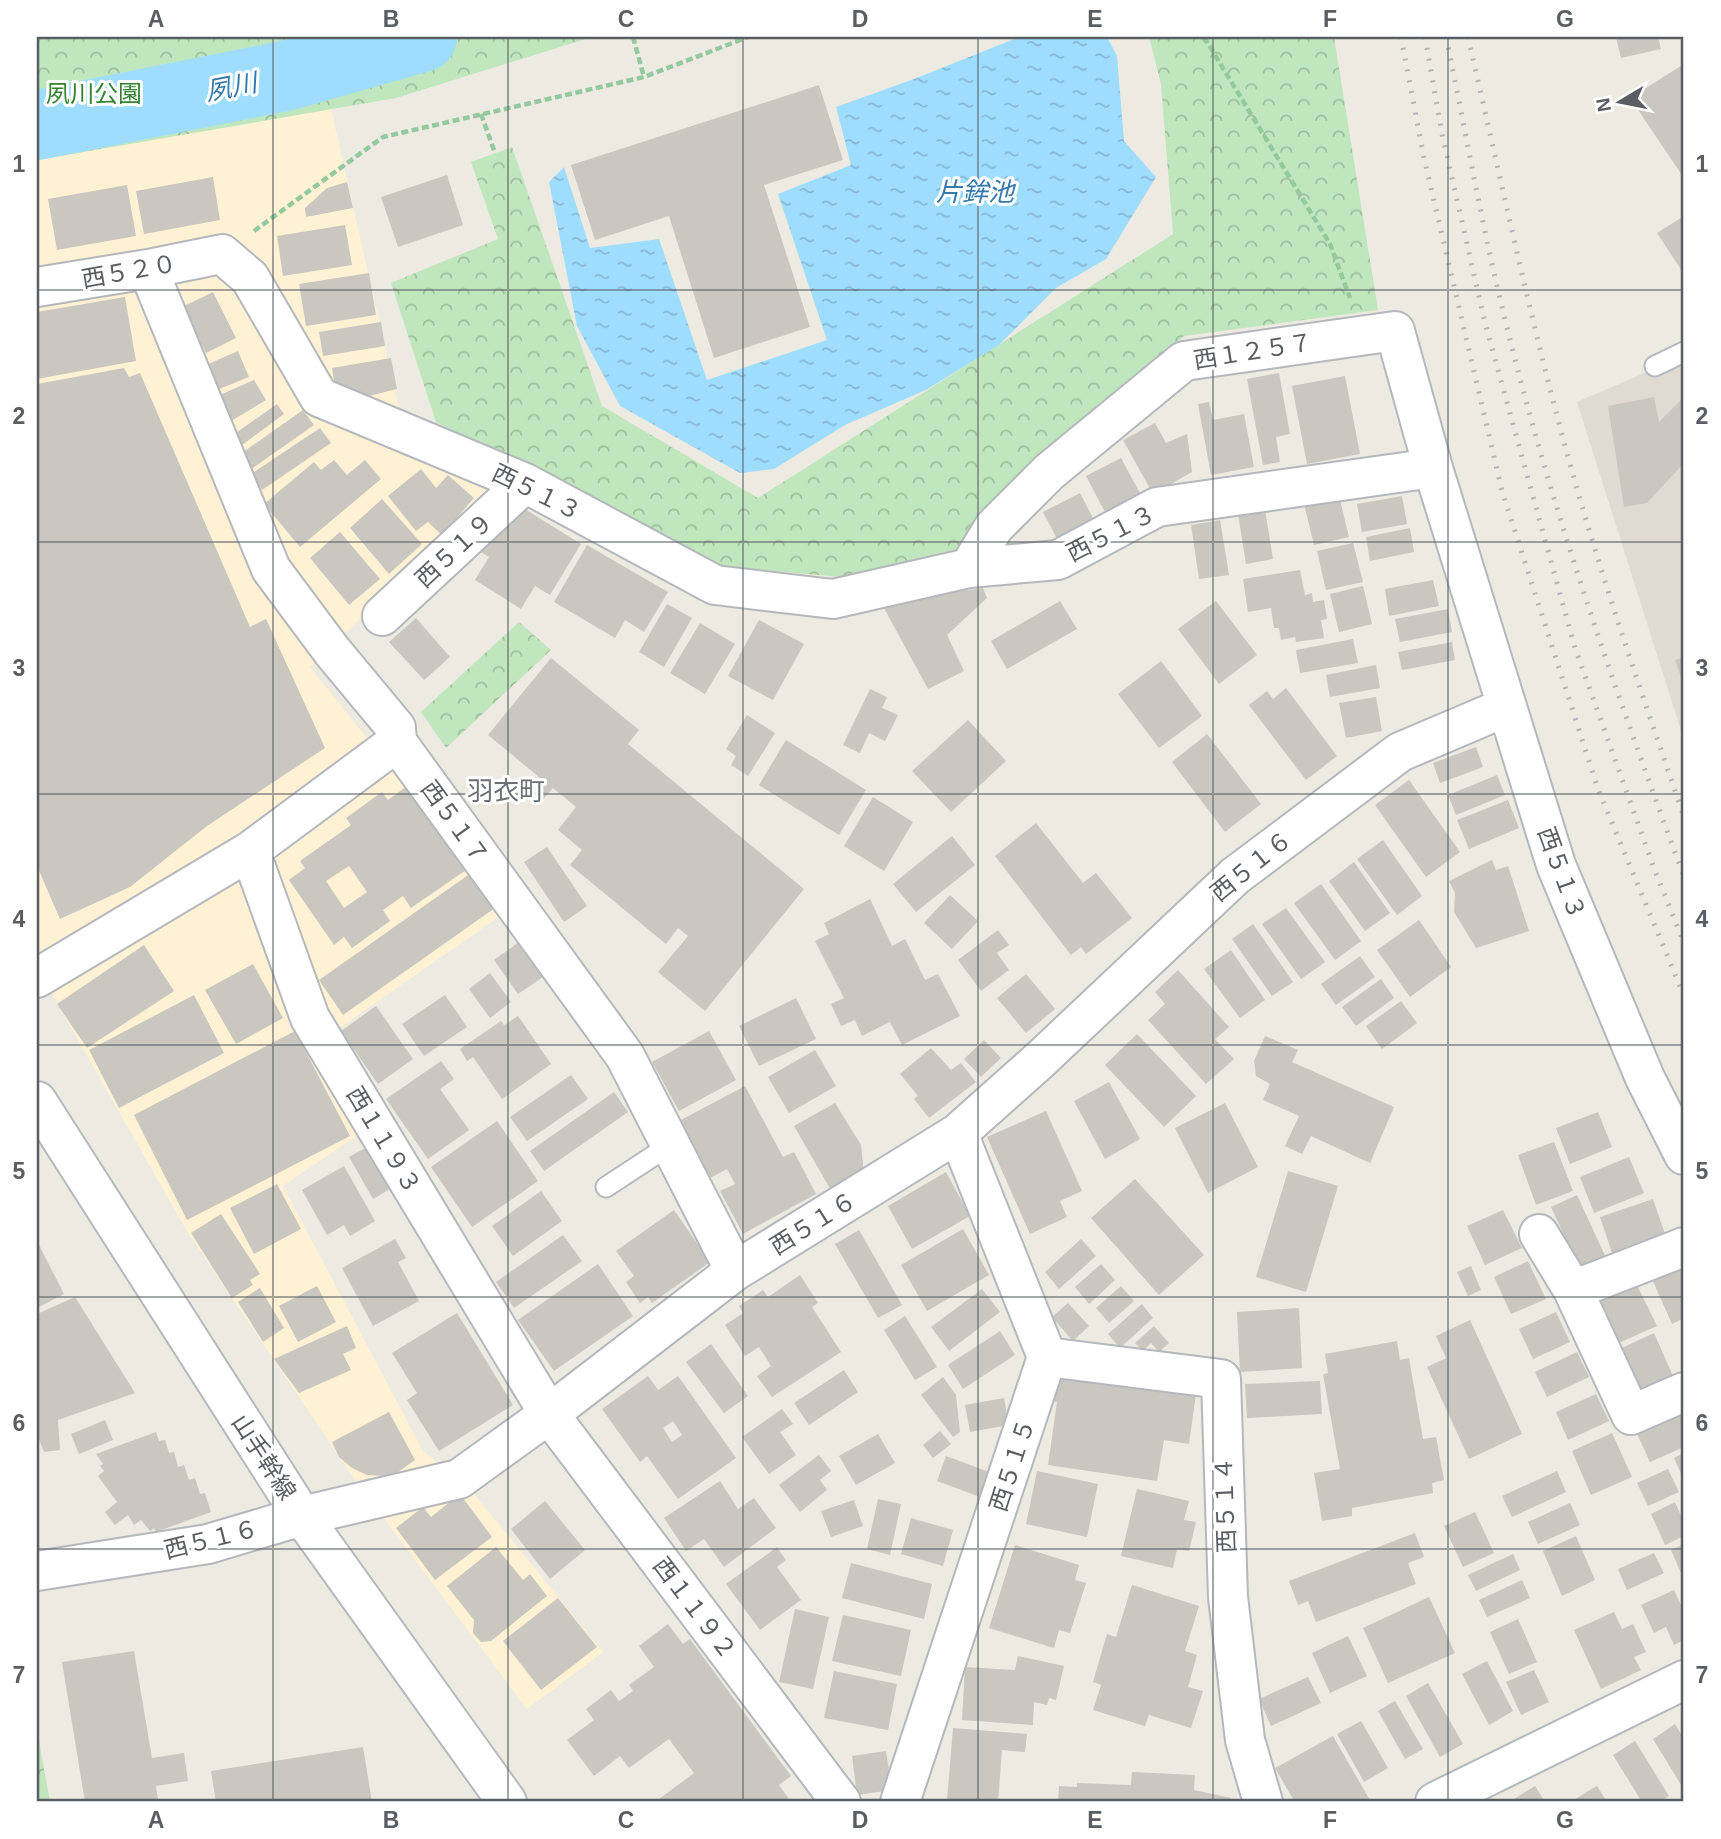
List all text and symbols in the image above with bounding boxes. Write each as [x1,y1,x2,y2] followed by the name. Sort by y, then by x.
[148,6,164,32] text: A
[383,6,399,32] text: B
[618,6,634,32] text: C
[852,6,868,32] text: D
[1087,6,1103,32] text: E
[1323,6,1337,32] text: F
[1556,6,1574,32] text: G
[1584,66,1654,136] north arrow
[203,67,262,107] water label: 夙川
[46,80,142,107] park label: 夙川公園
[1592,96,1615,113] text: N
[13,151,26,177] text: 1
[1696,151,1709,177] text: 1
[936,177,1017,207] water label: 片鉾池
[79,249,179,293] street label: 西５２０
[1192,328,1314,374] street label: 西１２５７
[13,403,25,429] text: 2
[1696,403,1708,429] text: 2
[488,459,586,525] street label: 西５１３
[1062,499,1160,567] street label: 西５１３
[410,507,498,593] street label: 西５１９
[13,655,25,681] text: 3
[1696,655,1708,681] text: 3
[416,775,494,869] street label: 西５１７
[467,776,545,806] district label: 羽衣町
[1533,823,1591,923] street label: 西５１３
[1205,825,1297,907] street label: 西５１６
[13,906,26,932] text: 4
[1696,906,1709,932] text: 4
[342,1082,426,1198] street label: 西１１９３
[13,1158,26,1184] text: 5
[1696,1158,1709,1184] text: 5
[765,1186,861,1260] street label: 西５１６
[227,1409,301,1505] street label: 山手幹線
[13,1410,25,1436] text: 6
[1696,1410,1708,1436] text: 6
[984,1415,1040,1515] street label: 西５１５
[1210,1457,1240,1553] street label: 西５１４
[161,1514,261,1564] street label: 西５１６
[648,1552,742,1664] street label: 西１１９２
[13,1662,25,1688] text: 7
[1696,1662,1708,1688] text: 7
[148,1807,164,1833] text: A
[383,1807,399,1833] text: B
[618,1807,634,1833] text: C
[852,1807,868,1833] text: D
[1087,1807,1103,1833] text: E
[1323,1807,1337,1833] text: F
[1556,1807,1574,1833] text: G

